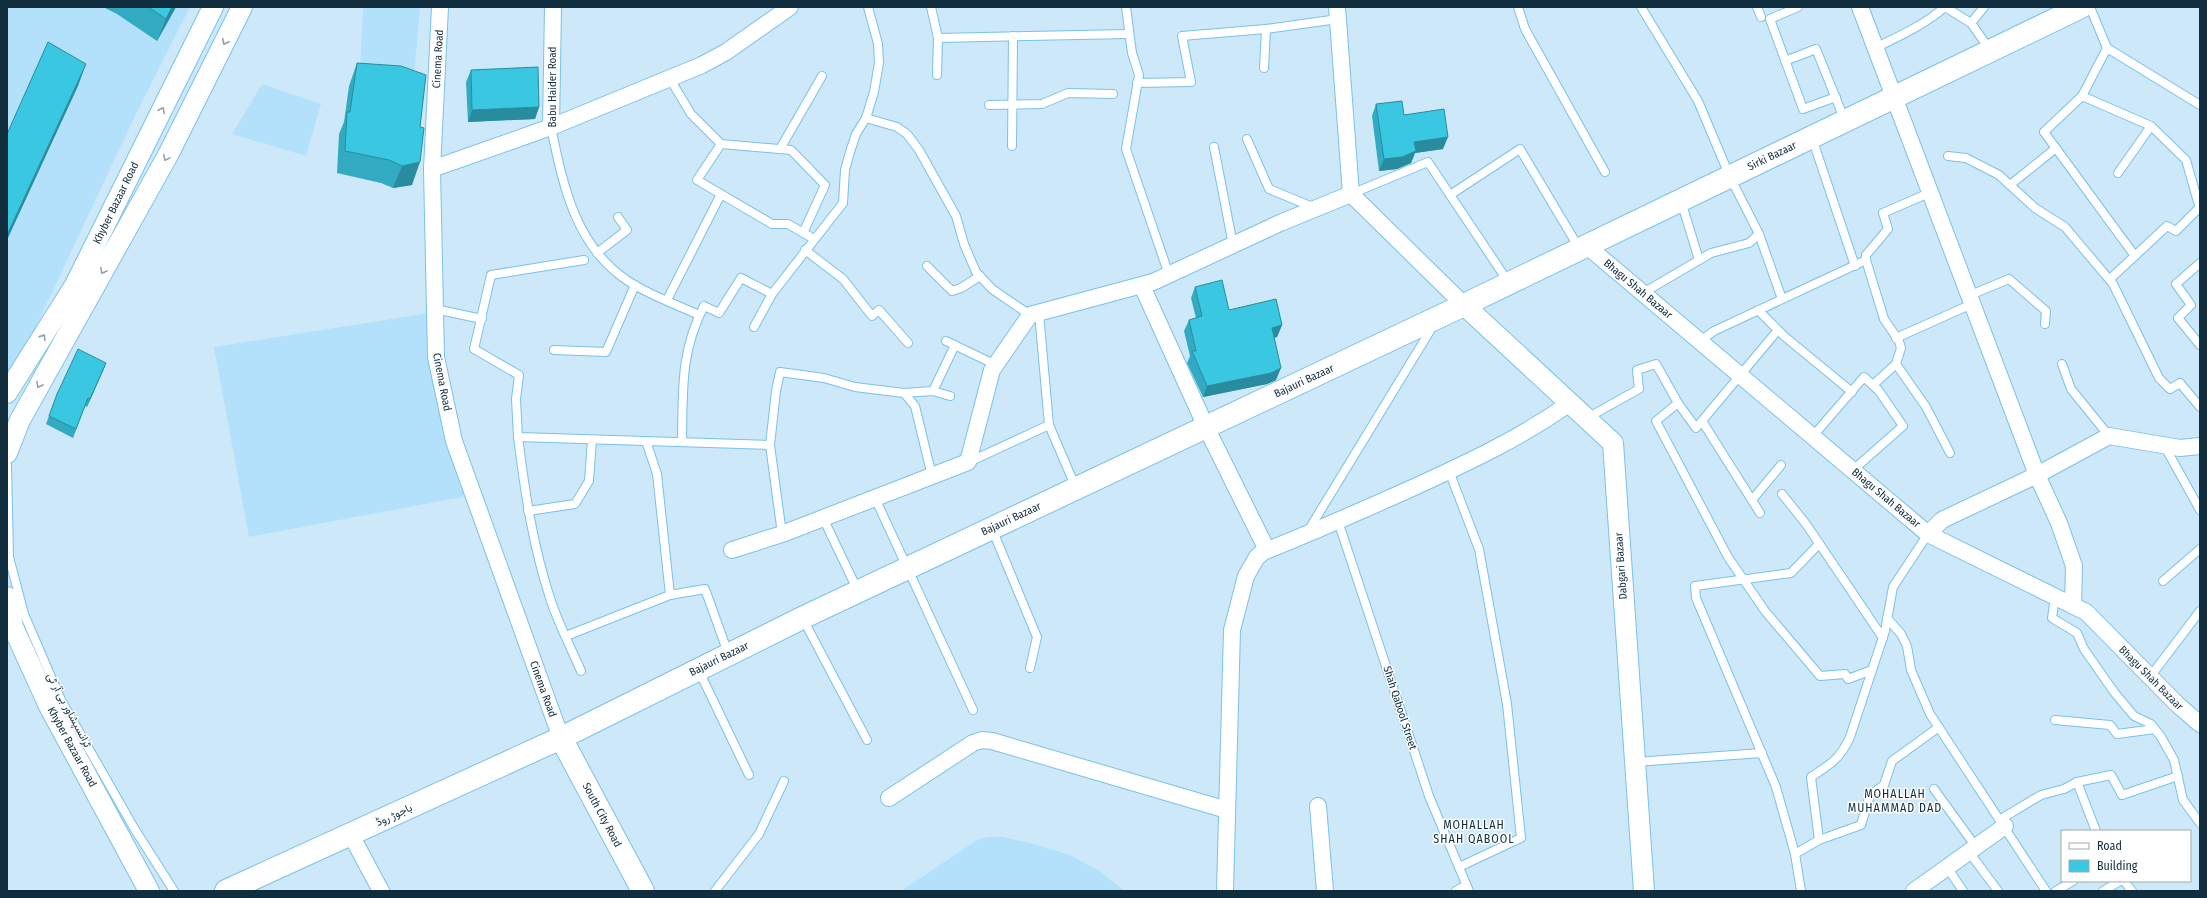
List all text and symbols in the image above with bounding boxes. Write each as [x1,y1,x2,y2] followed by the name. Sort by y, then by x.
[430,29,446,89] street label: Cinema Road
[222,38,229,45] one-way arrow
[546,47,559,127] street label: Babu Haider Road
[157,107,165,115] one-way arrow
[1745,139,1799,173] street label: Sirki Bazaar
[163,154,171,161] one-way arrow
[90,160,142,246] street label: Khyber Bazaar Road
[1601,256,1675,322] street label: Bhagu Shah Bazaar
[100,267,107,275] one-way arrow
[38,334,46,341] one-way arrow
[430,352,454,412] street label: Cinema Road
[1272,361,1336,401] street label: Bajauri Bazaar
[37,381,44,388] one-way arrow
[1849,465,1923,531] street label: Bhagu Shah Bazaar
[979,499,1043,539] street label: Bajauri Bazaar
[1612,532,1630,600] street label: Dabgari Bazaar
[687,639,751,679] street label: Bajauri Bazaar
[2116,643,2186,713] street label: Bhagu Shah Bazaar
[527,659,559,719] street label: Cinema Road
[1380,665,1420,752] street label: Shah Qabool Street
[43,671,94,751] street label: ٹرانسپشاور بی آر ٹی
[45,705,99,789] street label: Khyber Bazaar Road
[580,781,624,849] street label: South City Road
[1848,787,1942,815] district label: MOHALLAH MUHAMMAD DAD
[374,801,414,829] street label: باجوڑ روڈ
[1433,818,1515,846] district label: MOHALLAH SHAH QABOOL
[2061,830,2191,882] legend
[2097,839,2122,853] text: Road
[2097,859,2138,873] text: Building

